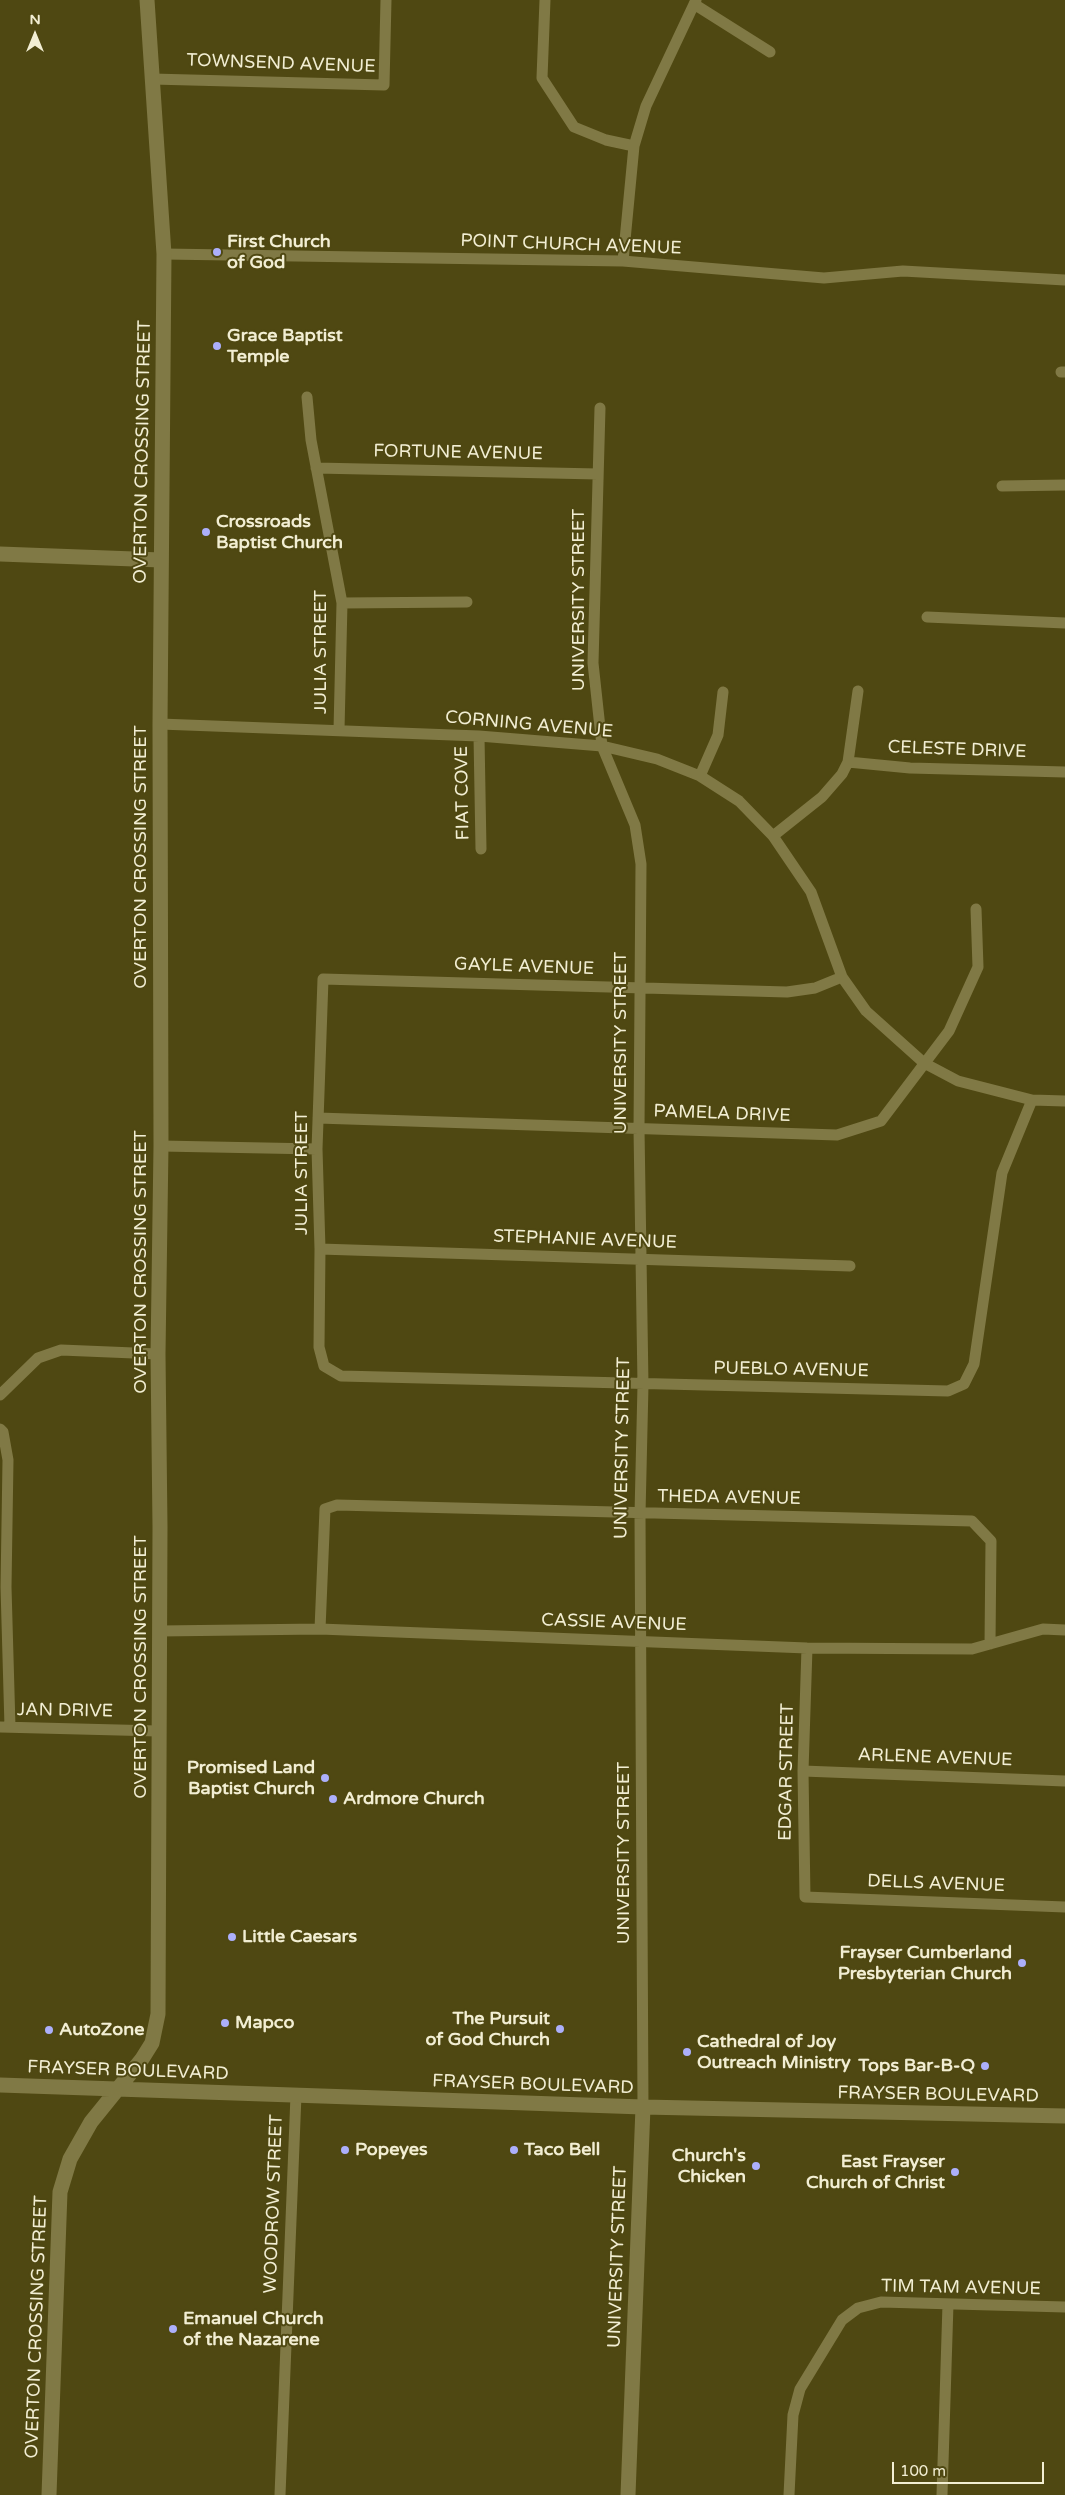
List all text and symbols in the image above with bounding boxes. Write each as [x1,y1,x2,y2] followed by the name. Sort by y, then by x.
[10,10,60,60] north arrow
[29,11,41,28] text: N
[186,50,376,78] street label: TOWNSEND AVENUE
[460,230,682,260] street label: POINT CHURCH AVENUE
[227,231,331,274] place label: First Church of God
[211,246,223,258] marker: First Church of God
[130,320,156,584] street label: OVERTON CROSSING STREET
[227,325,343,368] place label: Grace Baptist Temple
[211,340,223,352] marker: Grace Baptist Temple
[373,441,543,465] street label: FORTUNE AVENUE
[568,509,590,691] street label: UNIVERSITY STREET
[216,511,343,554] place label: Crossroads Baptist Church
[200,526,212,538] marker: Crossroads Baptist Church
[310,590,332,714] street label: JULIA STREET
[444,707,614,743] street label: CORNING AVENUE
[130,725,152,989] street label: OVERTON CROSSING STREET
[887,737,1027,763] street label: CELESTE DRIVE
[451,746,475,840] street label: FIAT COVE
[610,952,632,1134] street label: UNIVERSITY STREET
[454,954,594,980] street label: GAYLE AVENUE
[653,1101,791,1127] street label: PAMELA DRIVE
[291,1111,313,1235] street label: JULIA STREET
[130,1130,152,1394] street label: OVERTON CROSSING STREET
[493,1226,677,1254] street label: STEPHANIE AVENUE
[611,1357,635,1539] street label: UNIVERSITY STREET
[713,1358,869,1382] street label: PUEBLO AVENUE
[657,1486,801,1510] street label: THEDA AVENUE
[130,1535,152,1799] street label: OVERTON CROSSING STREET
[541,1610,687,1636] street label: CASSIE AVENUE
[17,1699,113,1723] street label: JAN DRIVE
[775,1703,799,1841] street label: EDGAR STREET
[857,1745,1013,1771] street label: ARLENE AVENUE
[187,1757,315,1800] place label: Promised Land Baptist Church
[613,1762,635,1944] street label: UNIVERSITY STREET
[319,1772,331,1784] marker: Promised Land Baptist Church
[343,1788,485,1810] place label: Ardmore Church
[327,1793,339,1805] marker: Ardmore Church
[867,1871,1005,1897] street label: DELLS AVENUE
[242,1926,357,1948] place label: Little Caesars
[226,1931,238,1943] marker: Little Caesars
[838,1942,1012,1985] place label: Frayser Cumberland Presbyterian Church
[1016,1957,1028,1969] marker: Frayser Cumberland Presbyterian Church
[425,2008,550,2050] place label: The Pursuit of God Church
[235,2012,294,2034] place label: Mapco
[219,2017,231,2029] marker: Mapco
[59,2019,144,2041] place label: AutoZone
[554,2023,566,2035] marker: The Pursuit of God Church
[43,2024,55,2036] marker: AutoZone
[697,2031,851,2074] place label: Cathedral of Joy Outreach Ministry
[681,2046,693,2058] marker: Cathedral of Joy Outreach Ministry
[858,2055,975,2077] place label: Tops Bar-B-Q
[27,2057,229,2085] street label: FRAYSER BOULEVARD
[979,2060,991,2072] marker: Tops Bar-B-Q
[432,2071,634,2099] street label: FRAYSER BOULEVARD
[837,2082,1039,2108] street label: FRAYSER BOULEVARD
[260,2114,288,2294] street label: WOODROW STREET
[355,2139,428,2161] place label: Popeyes
[524,2139,600,2161] place label: Taco Bell
[339,2144,351,2156] marker: Popeyes
[508,2144,520,2156] marker: Taco Bell
[672,2145,746,2188] place label: Church's Chicken
[806,2151,945,2194] place label: East Frayser Church of Christ
[750,2160,762,2172] marker: Church's Chicken
[604,2166,632,2348] street label: UNIVERSITY STREET
[949,2166,961,2178] marker: East Frayser Church of Christ
[22,2195,52,2459] street label: OVERTON CROSSING STREET
[881,2276,1041,2300] street label: TIM TAM AVENUE
[183,2308,324,2350] place label: Emanuel Church of the Nazarene
[167,2323,179,2335] marker: Emanuel Church of the Nazarene
[895,2452,1048,2484] scale bar
[900,2462,946,2480] text: 100 m

